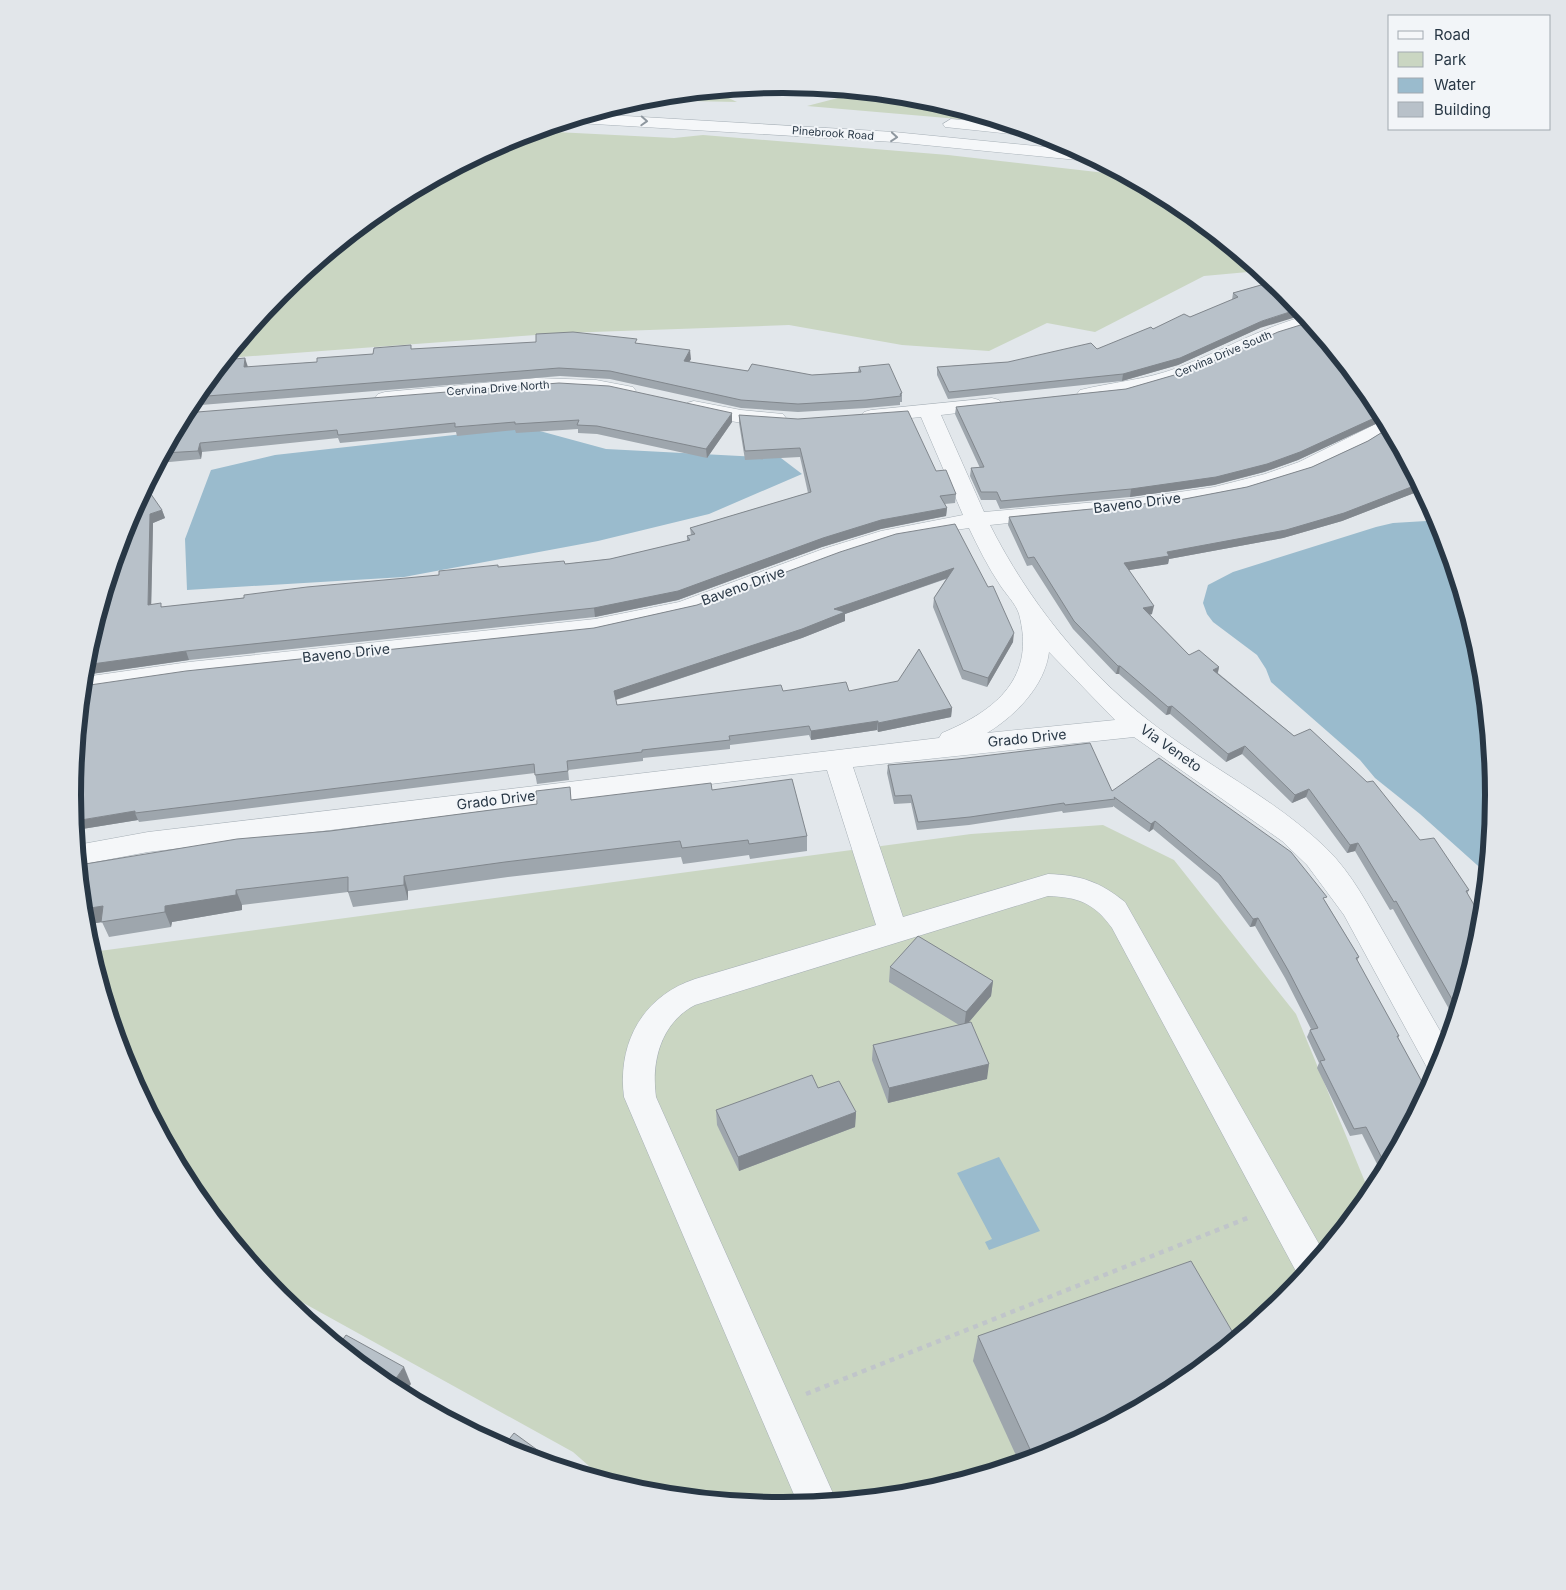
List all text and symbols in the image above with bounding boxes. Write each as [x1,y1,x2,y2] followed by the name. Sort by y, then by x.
[1388,15,1551,130] legend
[1434,25,1470,44] text: Road
[1434,50,1467,69] text: Park
[1434,75,1476,94] text: Water
[1434,100,1491,119] text: Building
[640,116,648,127] one-way arrow
[792,123,874,143] street label: Pinebrook Road
[890,131,898,142] one-way arrow
[1172,327,1274,381] street label: Cervina Drive South
[446,377,550,399] street label: Cervina Drive North
[1092,489,1182,516] street label: Baveno Drive
[699,563,787,609] street label: Baveno Drive
[301,639,391,666] street label: Baveno Drive
[1137,720,1205,775] street label: Via Veneto
[987,725,1067,750] street label: Grado Drive
[456,786,536,813] street label: Grado Drive

